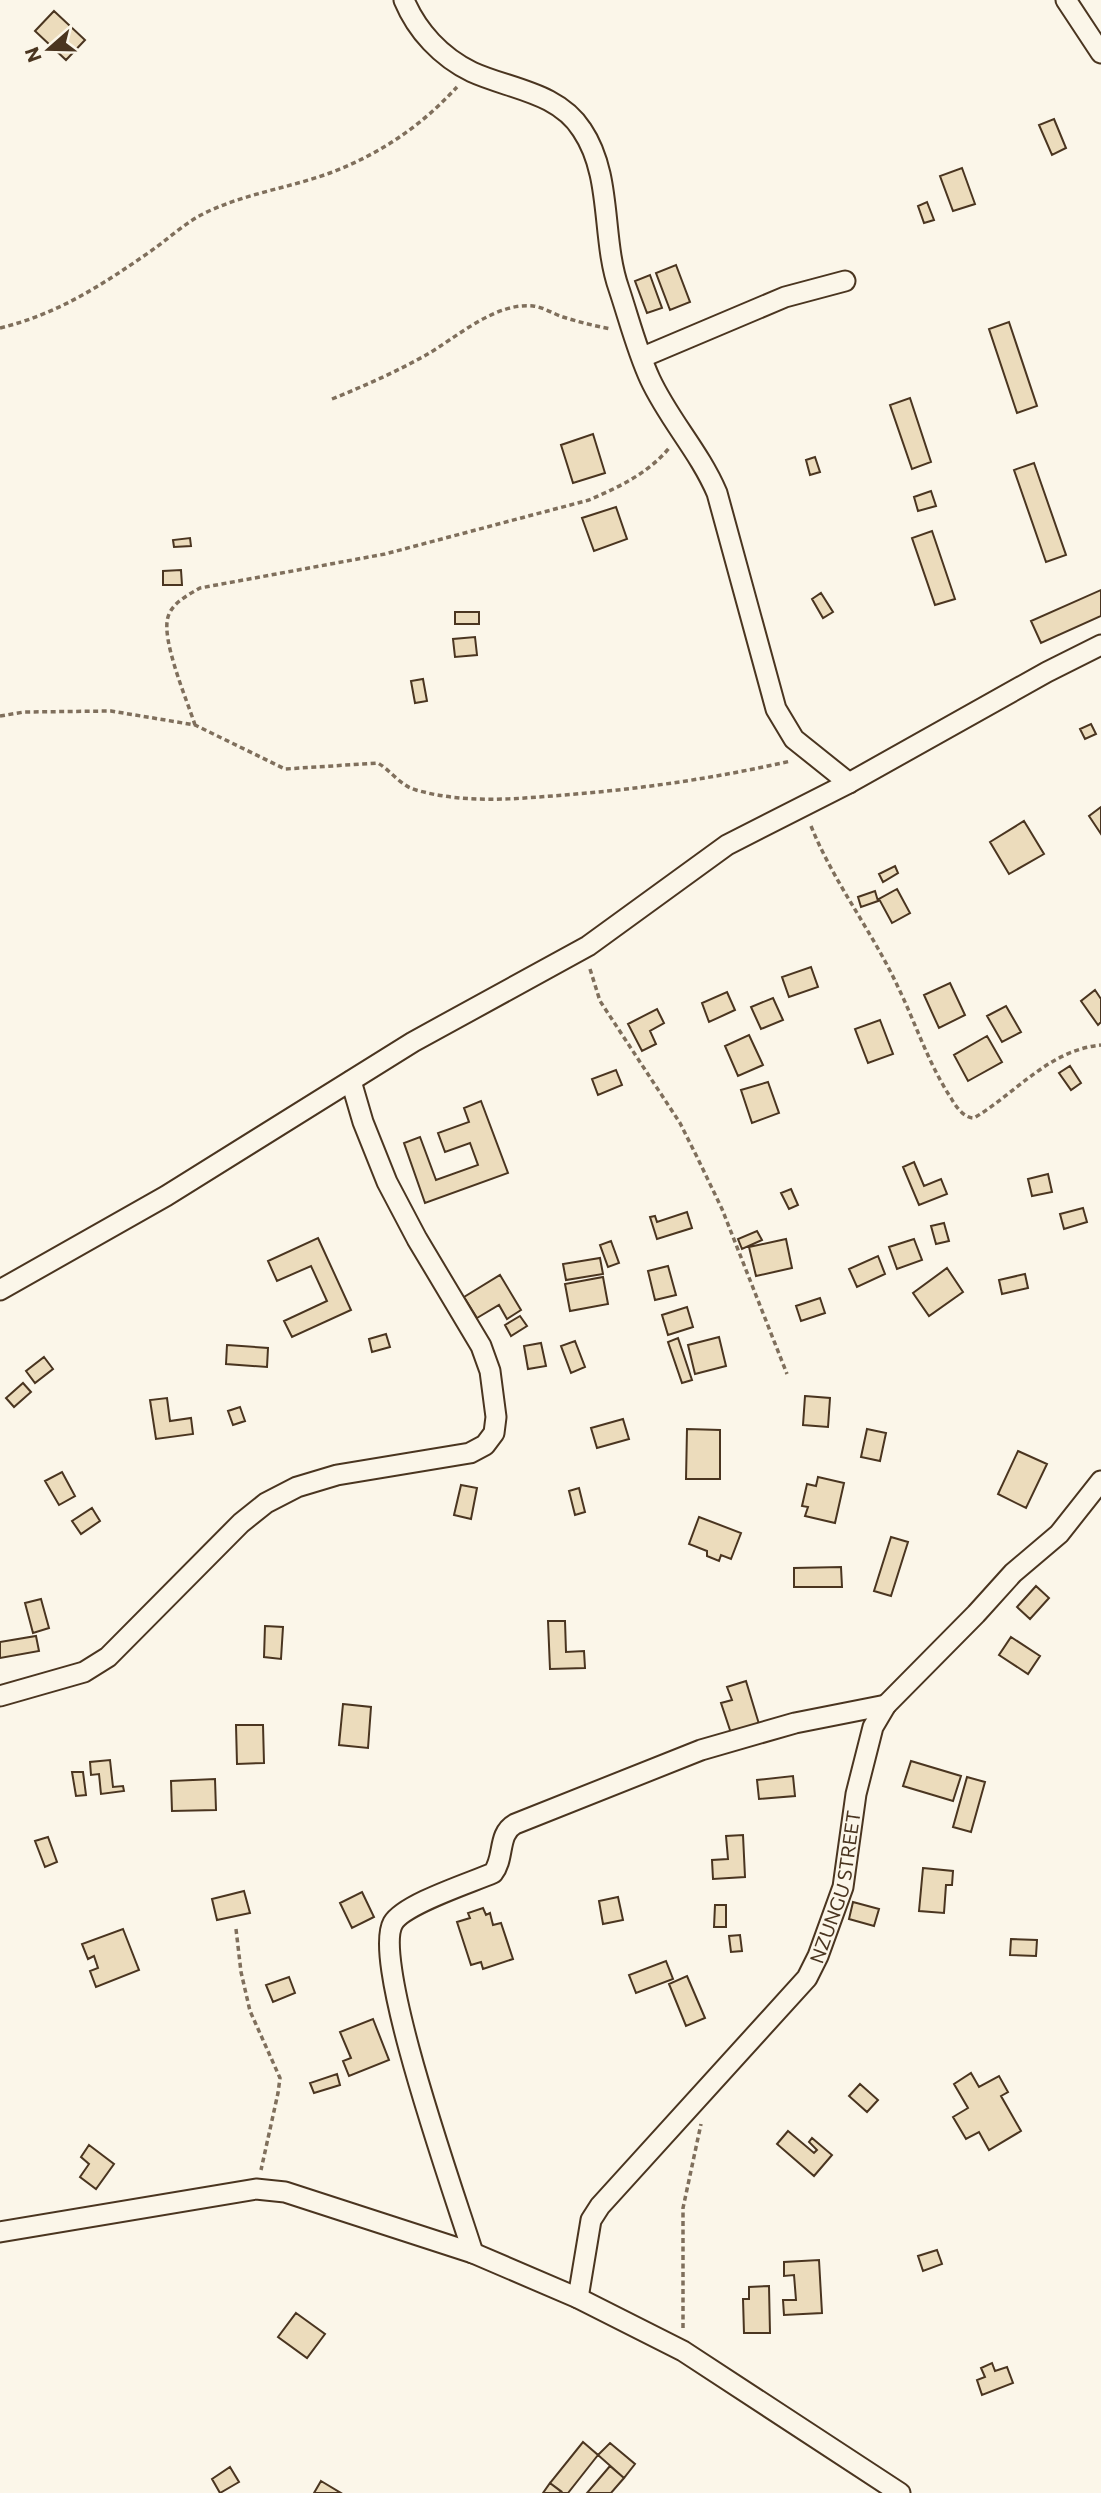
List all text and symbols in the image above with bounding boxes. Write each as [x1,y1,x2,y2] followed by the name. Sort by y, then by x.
[14,14,84,84] north arrow
[19,44,46,66] text: N
[804,1809,865,1966] street label: NZUNGU STREET

